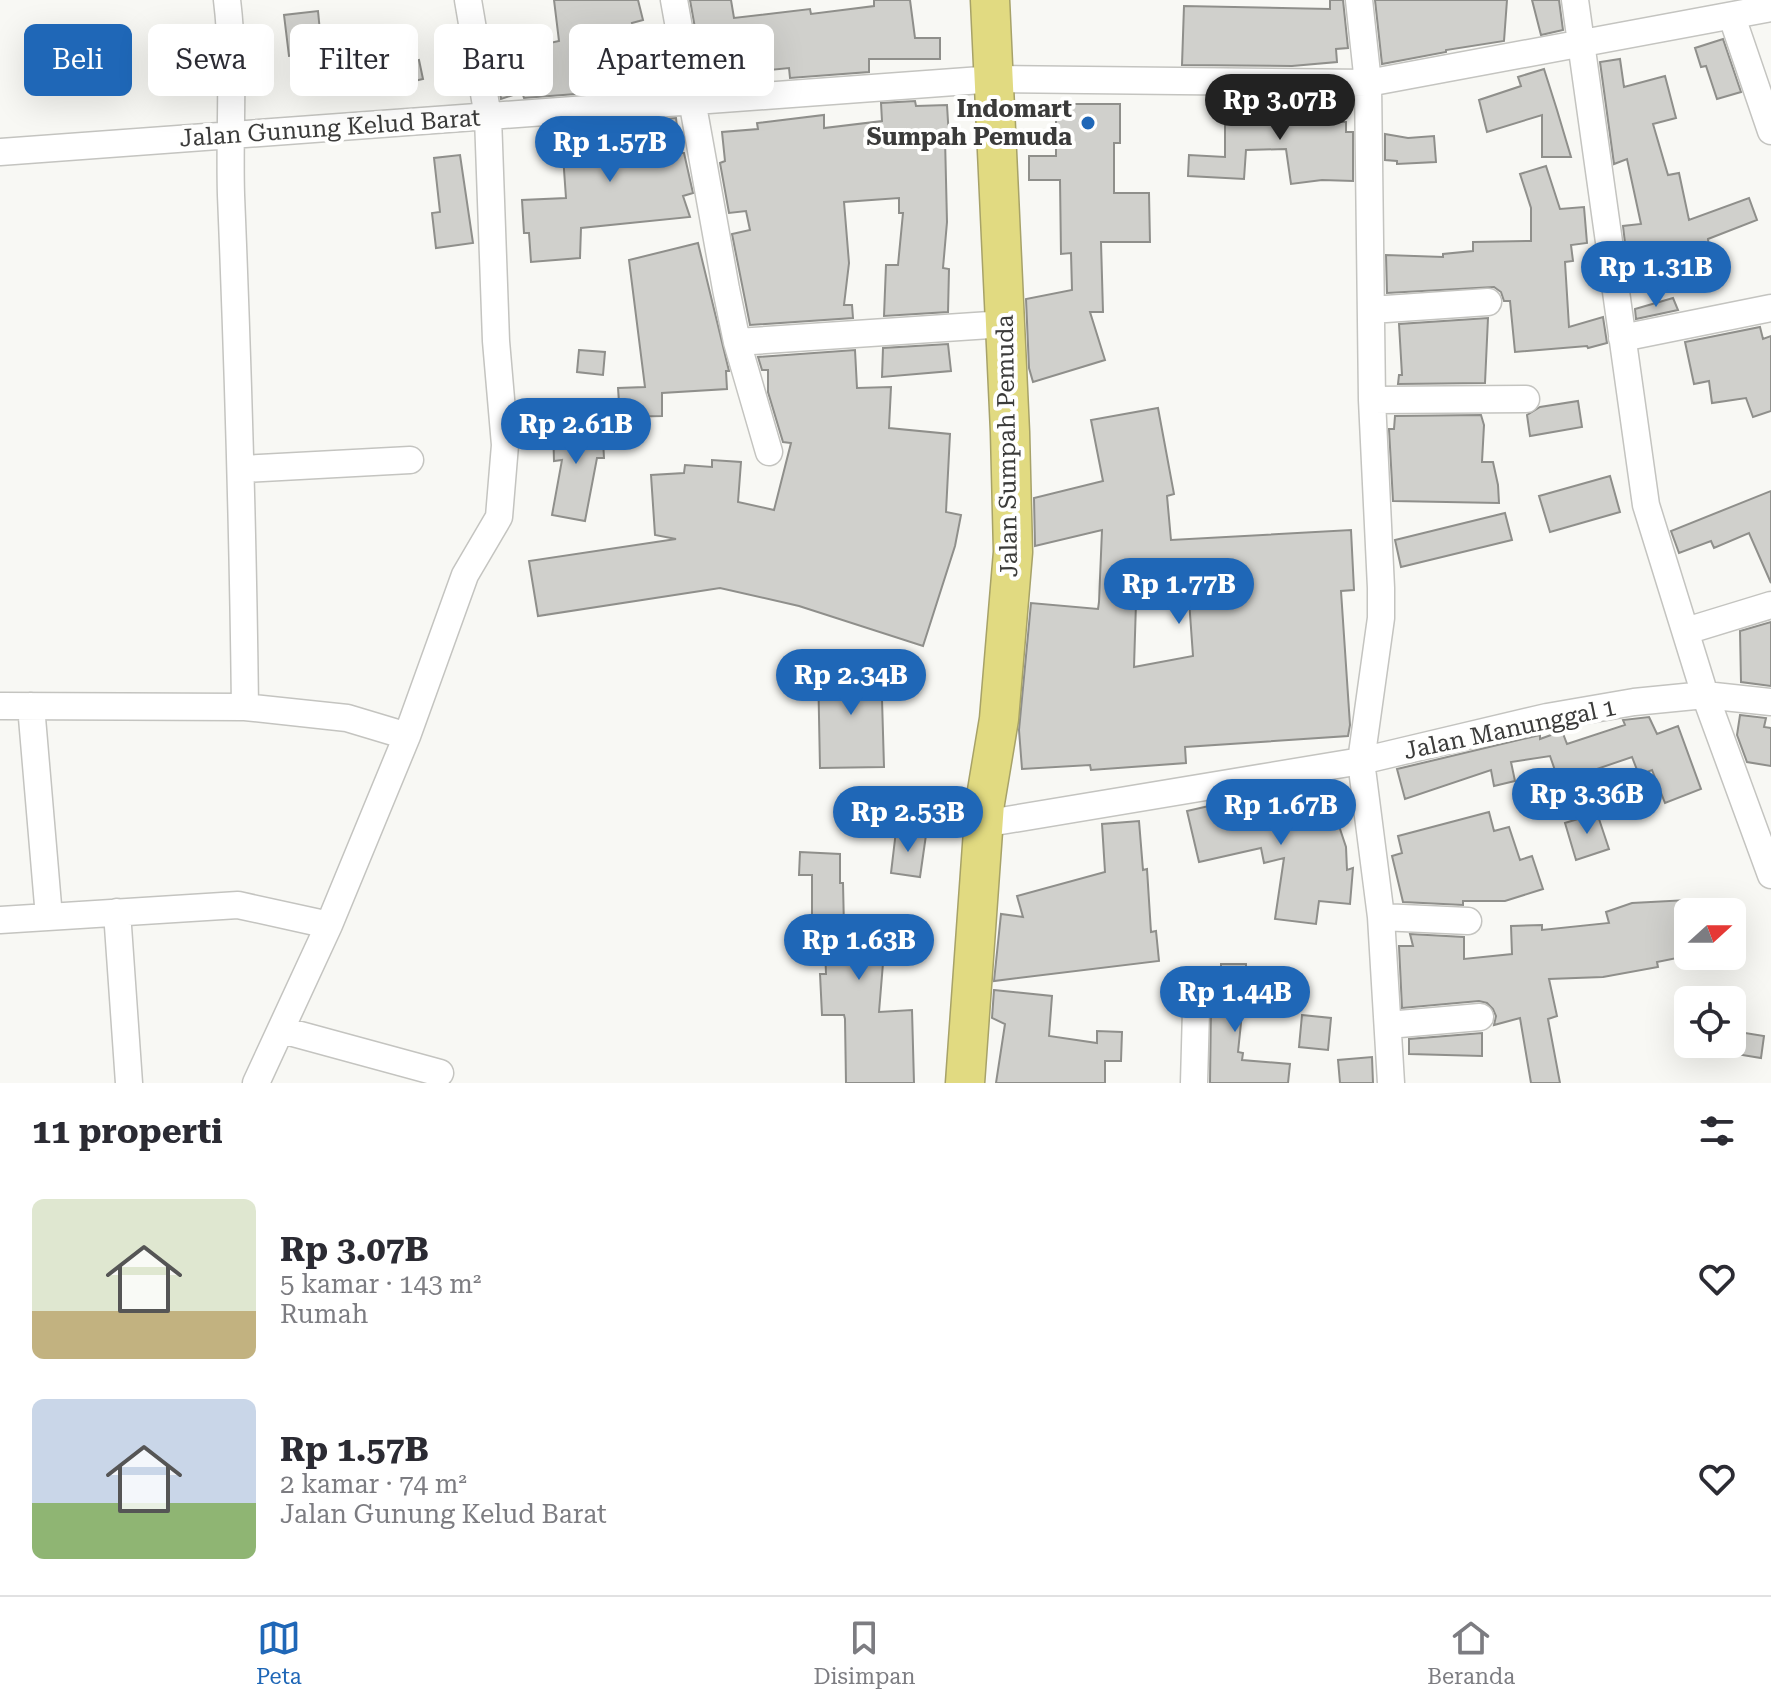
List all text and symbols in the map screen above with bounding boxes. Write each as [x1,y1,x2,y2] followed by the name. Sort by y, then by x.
[24,24,132,96] chip: Beli
[148,24,274,96] chip: Sewa
[290,24,418,96] chip: Filter
[434,24,553,96] chip: Baru
[569,24,774,96] chip: Apartemen
[1197,74,1363,142] pin: Rp 3.07B
[1223,85,1337,115] text: Rp 3.07B
[867,95,1072,151] place label: Indomart Sumpah Pemuda
[179,104,481,152] street label: Jalan Gunung Kelud Barat
[1079,114,1097,132] marker: Indomart Sumpah Pemuda
[527,116,693,184] pin: Rp 1.57B
[553,127,667,157] text: Rp 1.57B
[1573,241,1739,309] pin: Rp 1.31B
[1599,252,1713,282] text: Rp 1.31B
[991,314,1023,578] street label: Jalan Sumpah Pemuda
[493,398,659,466] pin: Rp 2.61B
[519,409,633,439] text: Rp 2.61B
[1096,558,1262,626] pin: Rp 1.77B
[1122,569,1236,599] text: Rp 1.77B
[768,649,934,717] pin: Rp 2.34B
[794,660,908,690] text: Rp 2.34B
[1401,693,1619,765] street label: Jalan Manunggal 1
[1504,768,1670,836] pin: Rp 3.36B
[1198,779,1364,847] pin: Rp 1.67B
[1530,779,1644,809] text: Rp 3.36B
[825,786,991,854] pin: Rp 2.53B
[1224,790,1338,820] text: Rp 1.67B
[851,797,965,827] text: Rp 2.53B
[1674,898,1746,970] north arrow
[1674,898,1746,1058] map controls
[776,914,942,982] pin: Rp 1.63B
[802,925,916,955] text: Rp 1.63B
[1152,966,1318,1034] pin: Rp 1.44B
[1178,977,1292,1007] text: Rp 1.44B
[1674,986,1746,1058] button: locate
[1695,1109,1739,1153] icon: filters
[32,1111,223,1151] text: 11 properti
[280,1229,429,1269] text: Rp 3.07B
[96,1231,192,1327] icon: home
[1695,1257,1739,1301] icon: heart
[280,1269,481,1299] text: 5 kamar · 143 m²
[280,1299,368,1329] text: Rumah
[280,1429,429,1469] text: Rp 1.57B
[96,1431,192,1527] icon: home
[1695,1457,1739,1501] icon: heart
[280,1469,467,1499] text: 2 kamar · 74 m²
[280,1499,607,1529] text: Jalan Gunung Kelud Barat
[256,1616,302,1689] tab: Peta
[813,1616,915,1689] tab: Disimpan
[1427,1616,1515,1689] tab: Beranda

